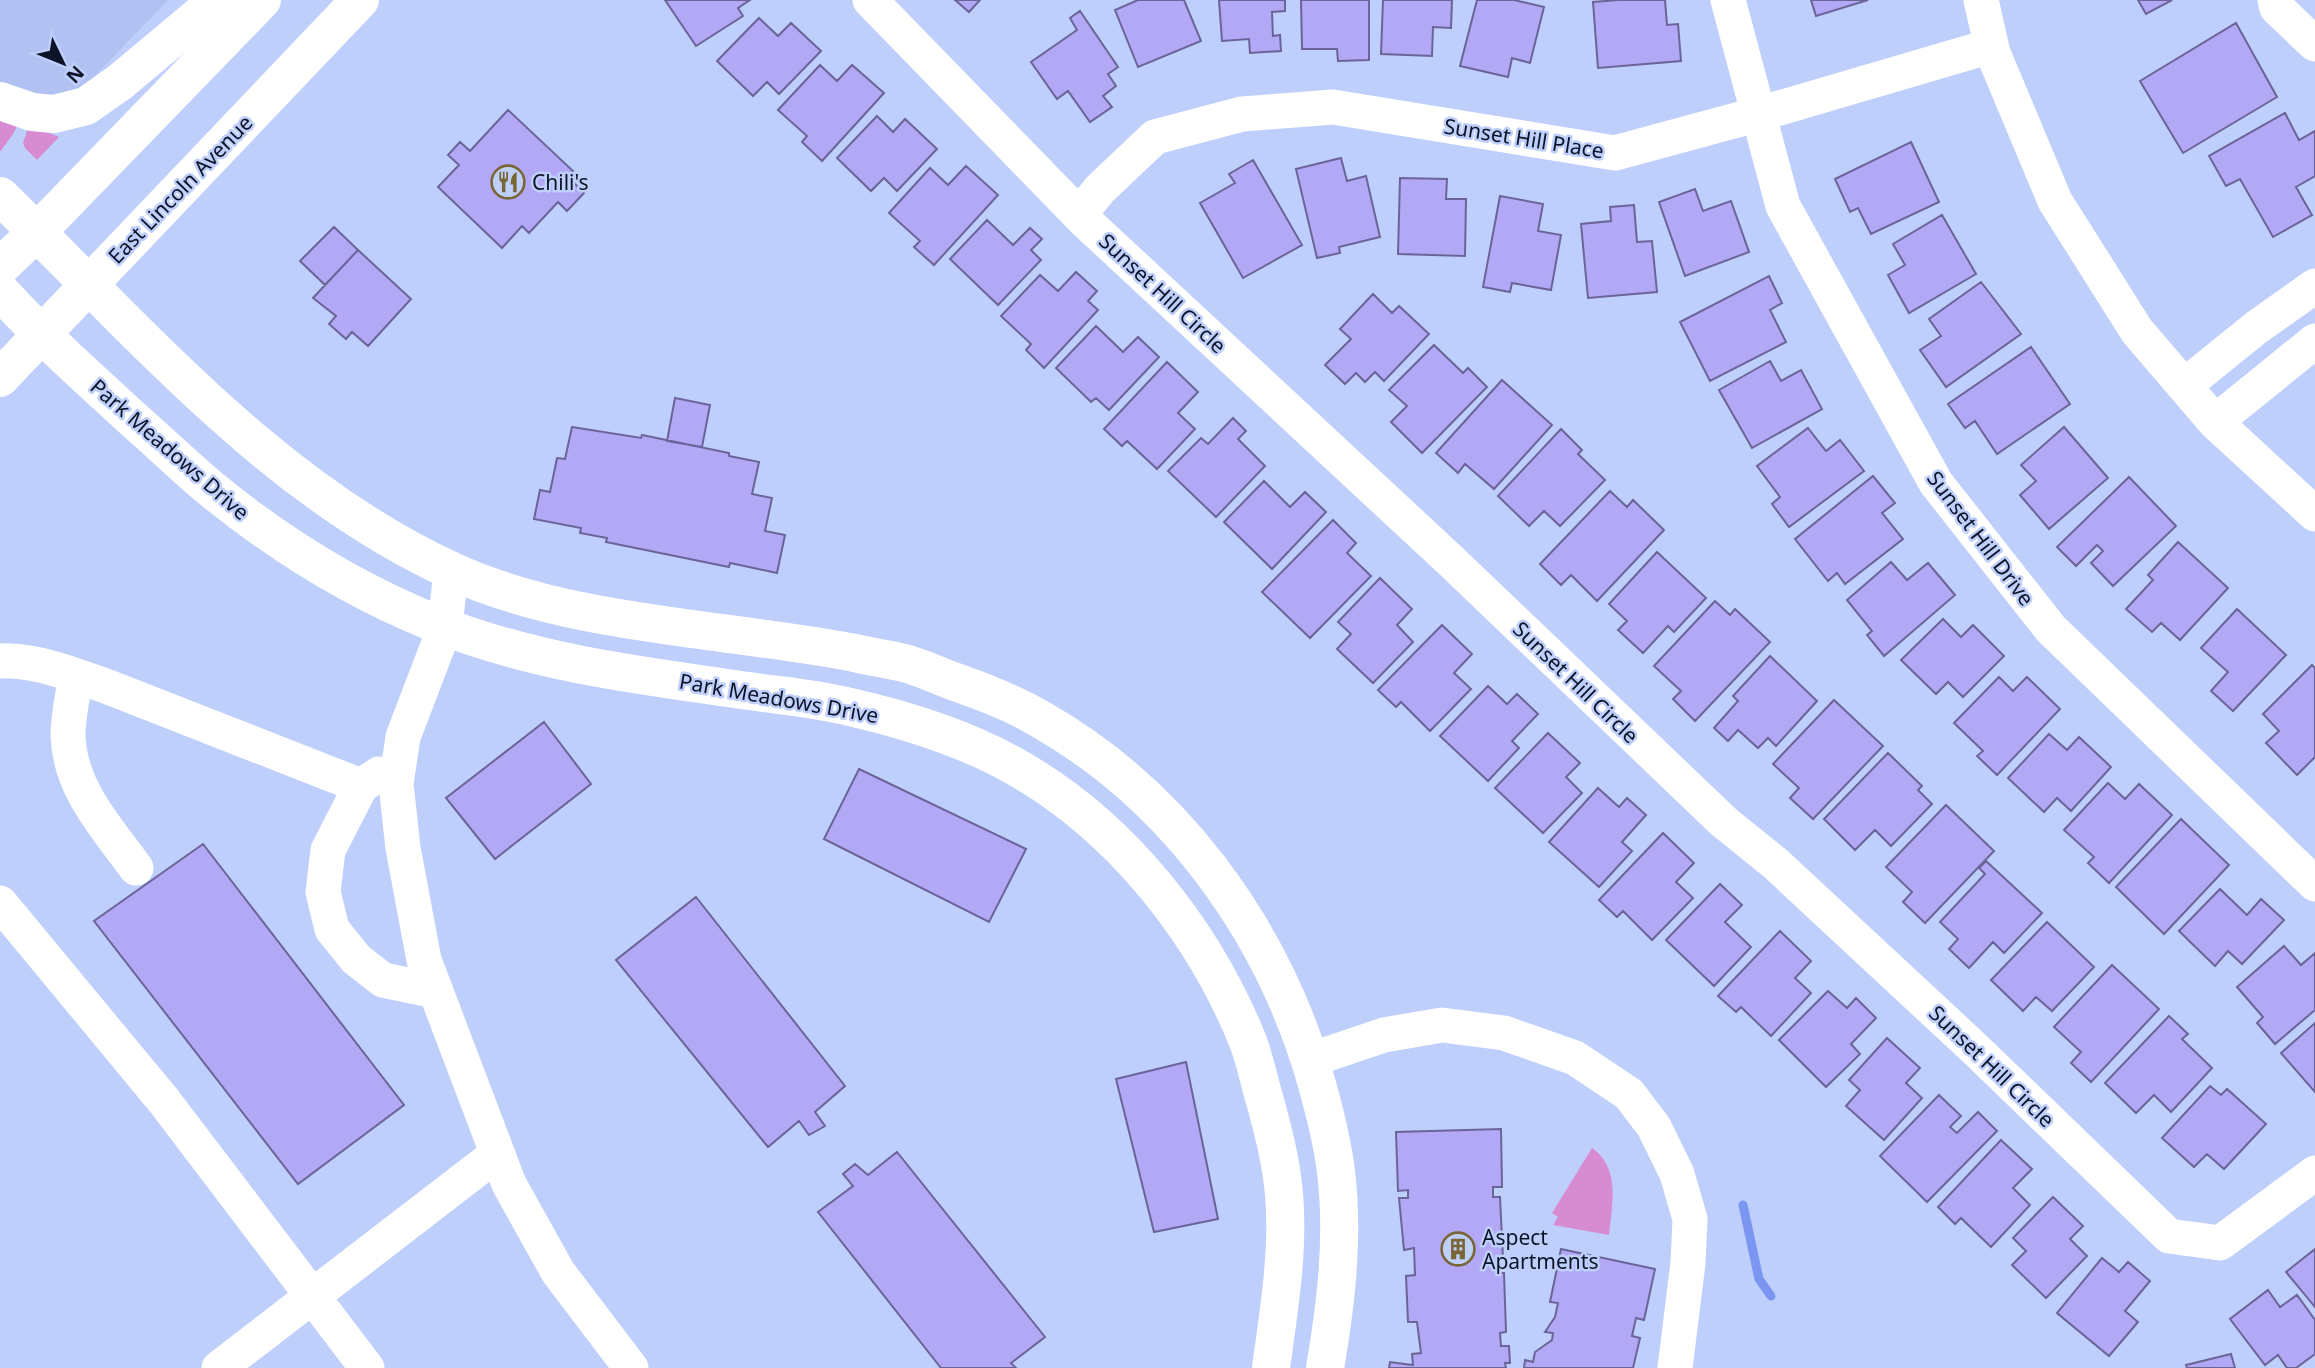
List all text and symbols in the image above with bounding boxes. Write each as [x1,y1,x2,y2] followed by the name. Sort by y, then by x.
[28,28,98,98] north arrow
[61,60,90,89] text: N
[102,109,258,269] street label: East Lincoln Avenue
[1442,112,1606,164] street label: Sunset Hill Place
[489,163,527,201] restaurant icon: Chili's
[532,168,589,196] place label: Chili's
[1093,227,1233,359] street label: Sunset Hill Circle
[85,372,255,526] street label: Park Meadows Drive
[1921,465,2041,611] street label: Sunset Hill Drive
[1507,615,1645,749] street label: Sunset Hill Circle
[677,667,881,729] street label: Park Meadows Drive
[1923,999,2061,1133] street label: Sunset Hill Circle
[1482,1223,1598,1275] place label: Aspect Apartments
[1439,1230,1477,1268] building icon: Aspect Apartments

